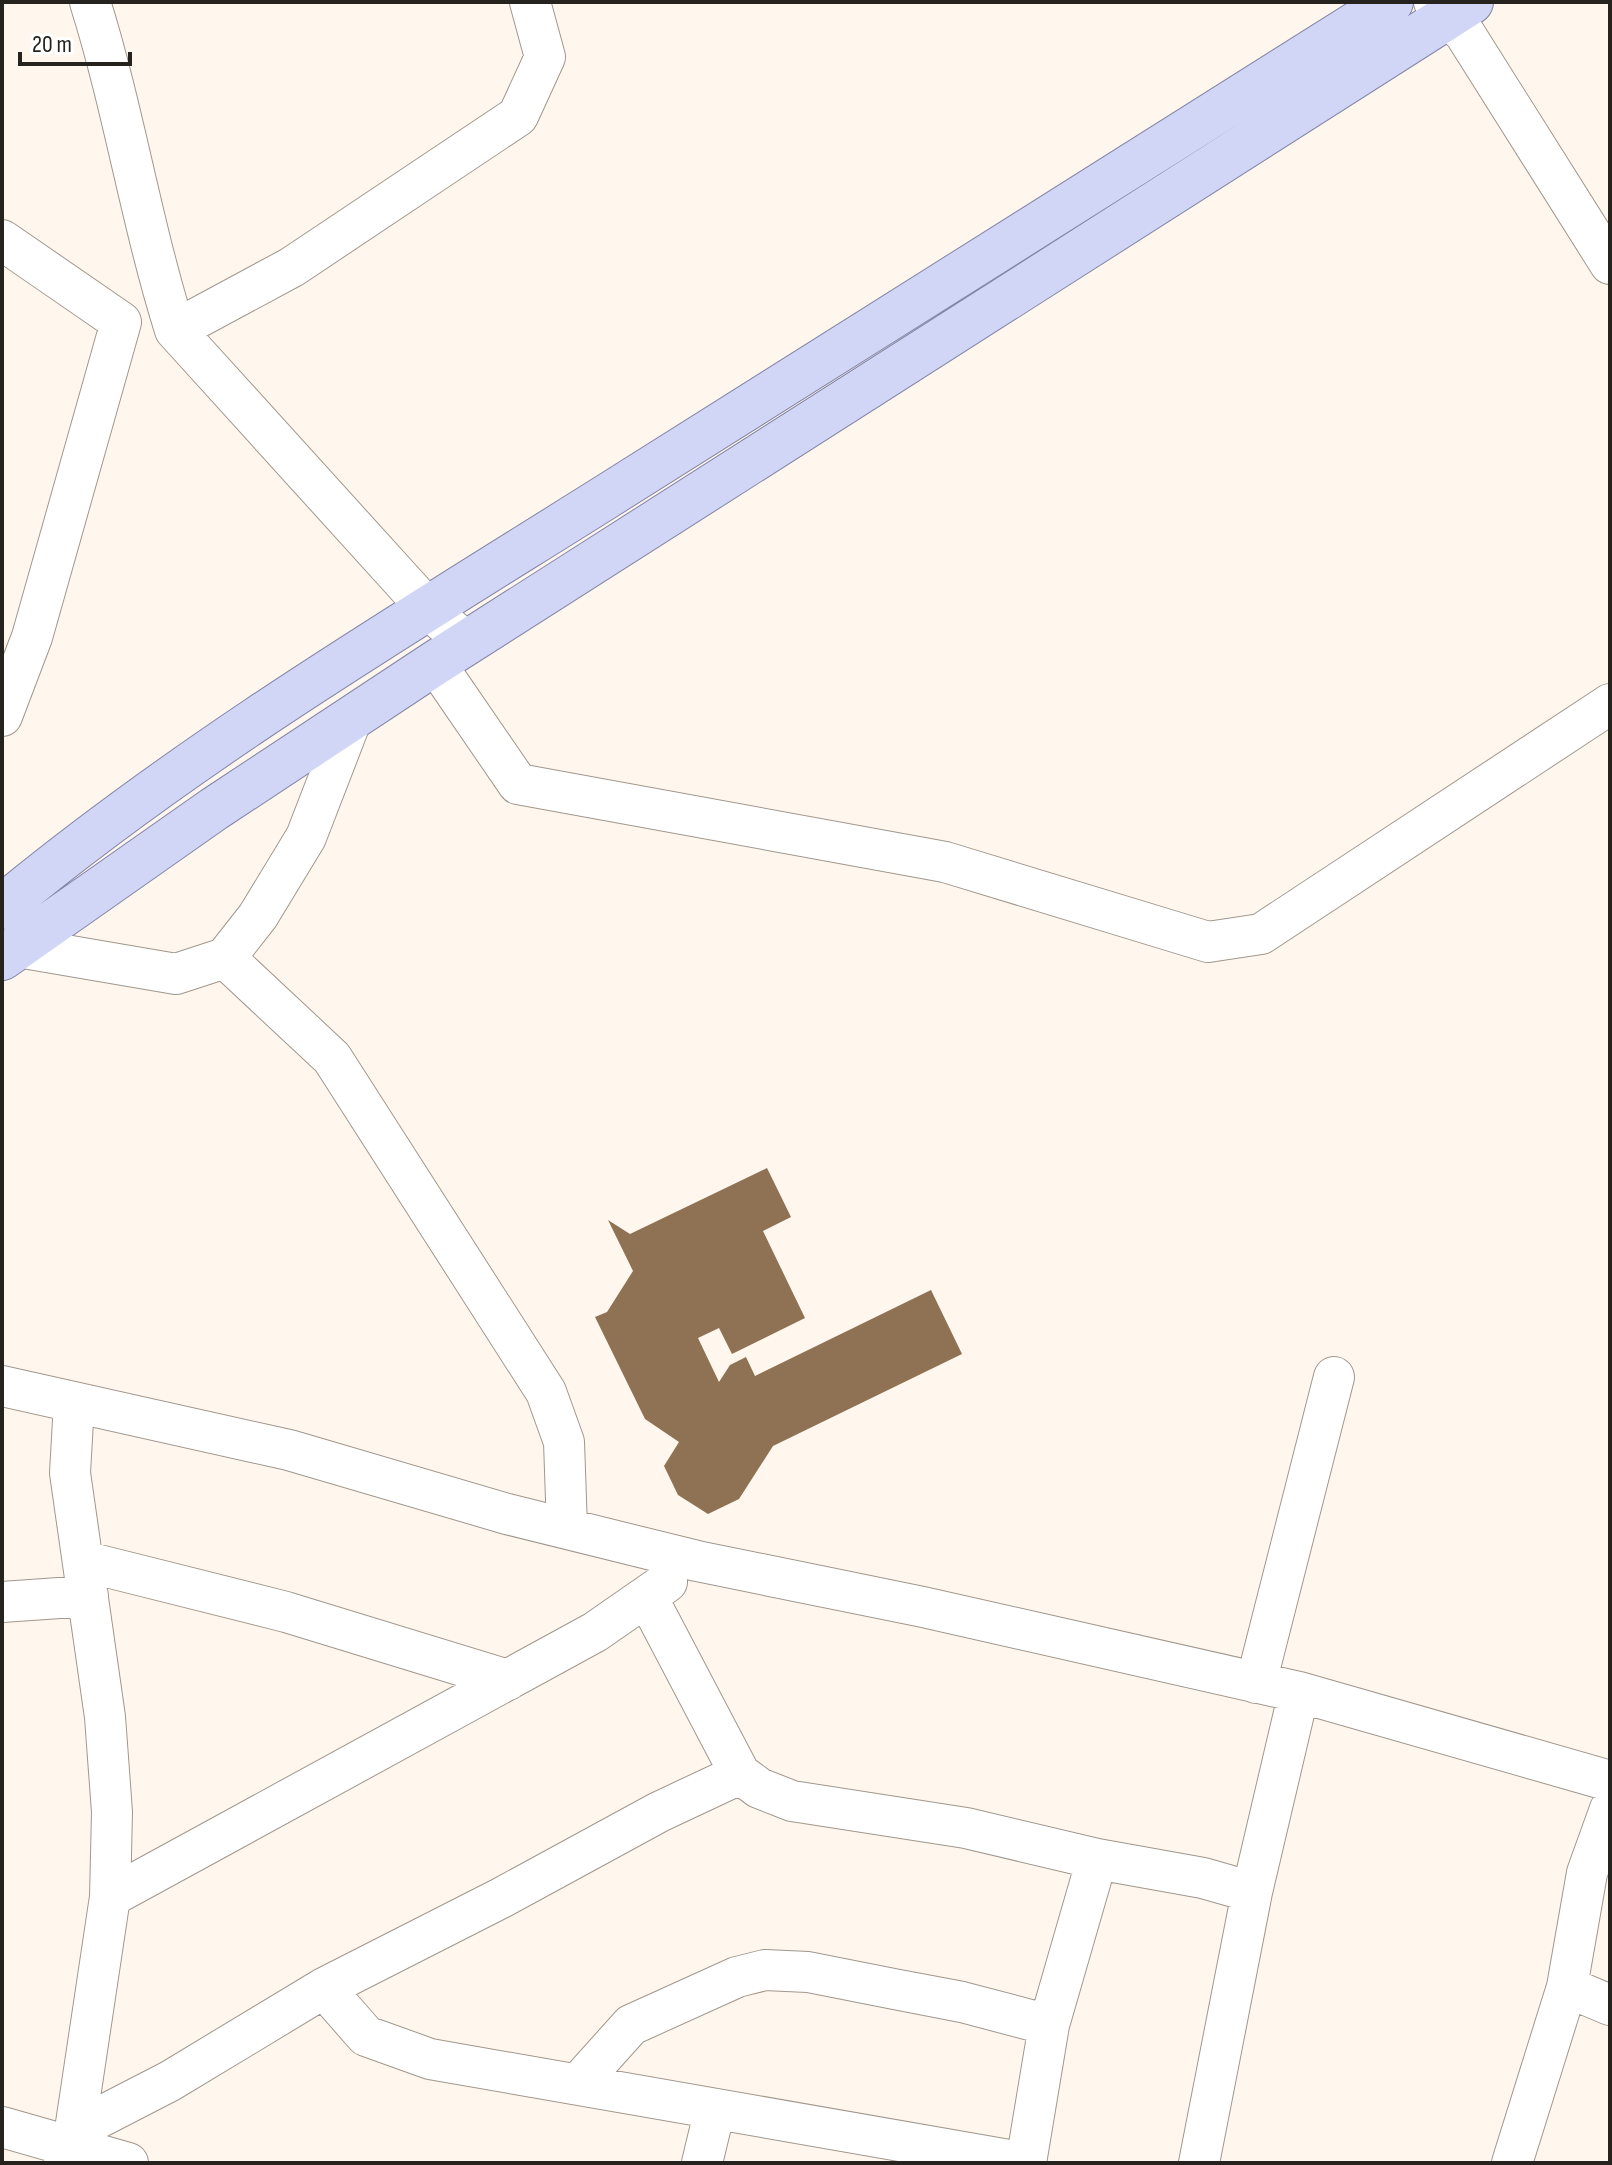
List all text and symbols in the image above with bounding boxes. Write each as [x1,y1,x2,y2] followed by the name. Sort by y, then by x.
[20,16,130,66] scale bar
[32,30,72,59] text: 20 m

